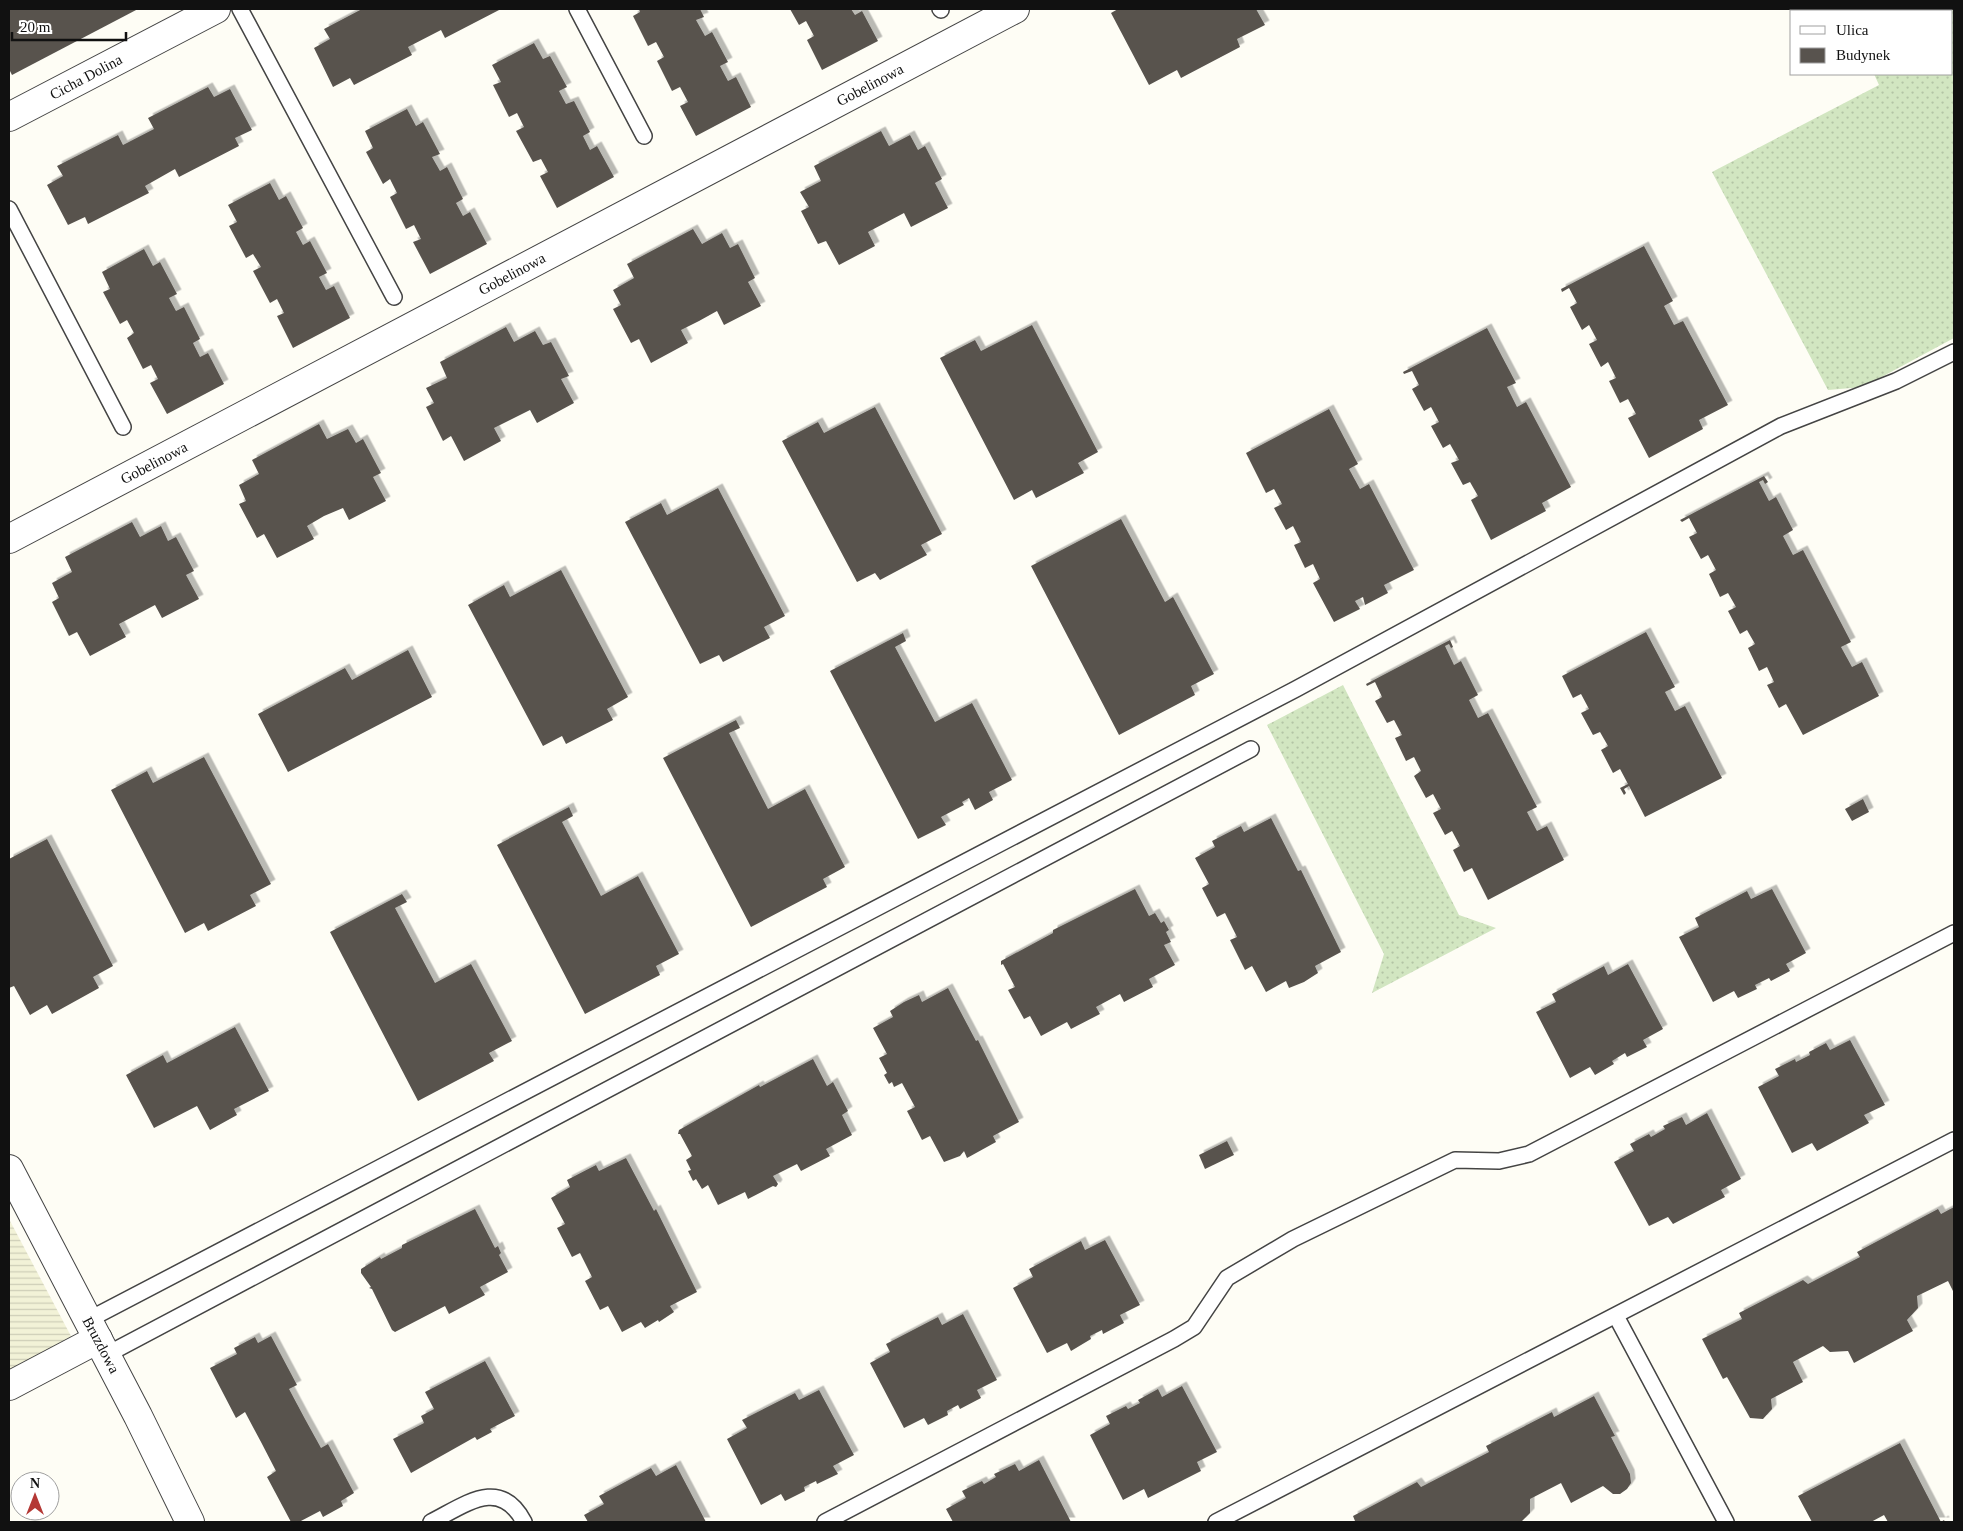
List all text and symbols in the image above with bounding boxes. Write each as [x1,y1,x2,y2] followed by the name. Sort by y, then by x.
[12,10,126,42] scale bar
[1790,10,1953,75] legend
[20,19,51,35] text: 20 m
[1836,22,1869,38] text: Ulica
[1836,47,1891,63] text: Budynek
[47,51,125,103] street label: Cicha Dolina
[834,61,906,109] street label: Gobelinowa
[476,250,548,298] street label: Gobelinowa
[118,439,190,487] street label: Gobelinowa
[79,1314,123,1376] street label: Bruzdowa
[10,1471,60,1521] north arrow
[30,1476,40,1491] text: N

